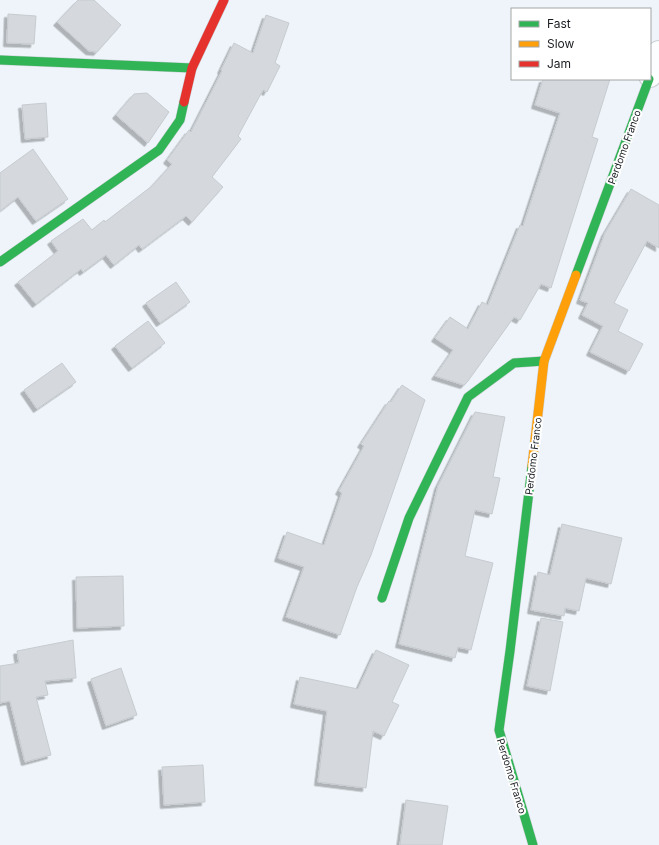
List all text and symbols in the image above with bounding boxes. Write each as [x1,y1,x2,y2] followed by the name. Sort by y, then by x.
[511,8,651,80] legend
[547,16,571,31] text: Fast
[547,36,575,51] text: Slow
[547,56,571,71] text: Jam
[605,108,643,186] street label: Perdomo Franco
[522,417,544,495] street label: Perdomo Franco
[495,737,529,815] street label: Perdomo Franco

